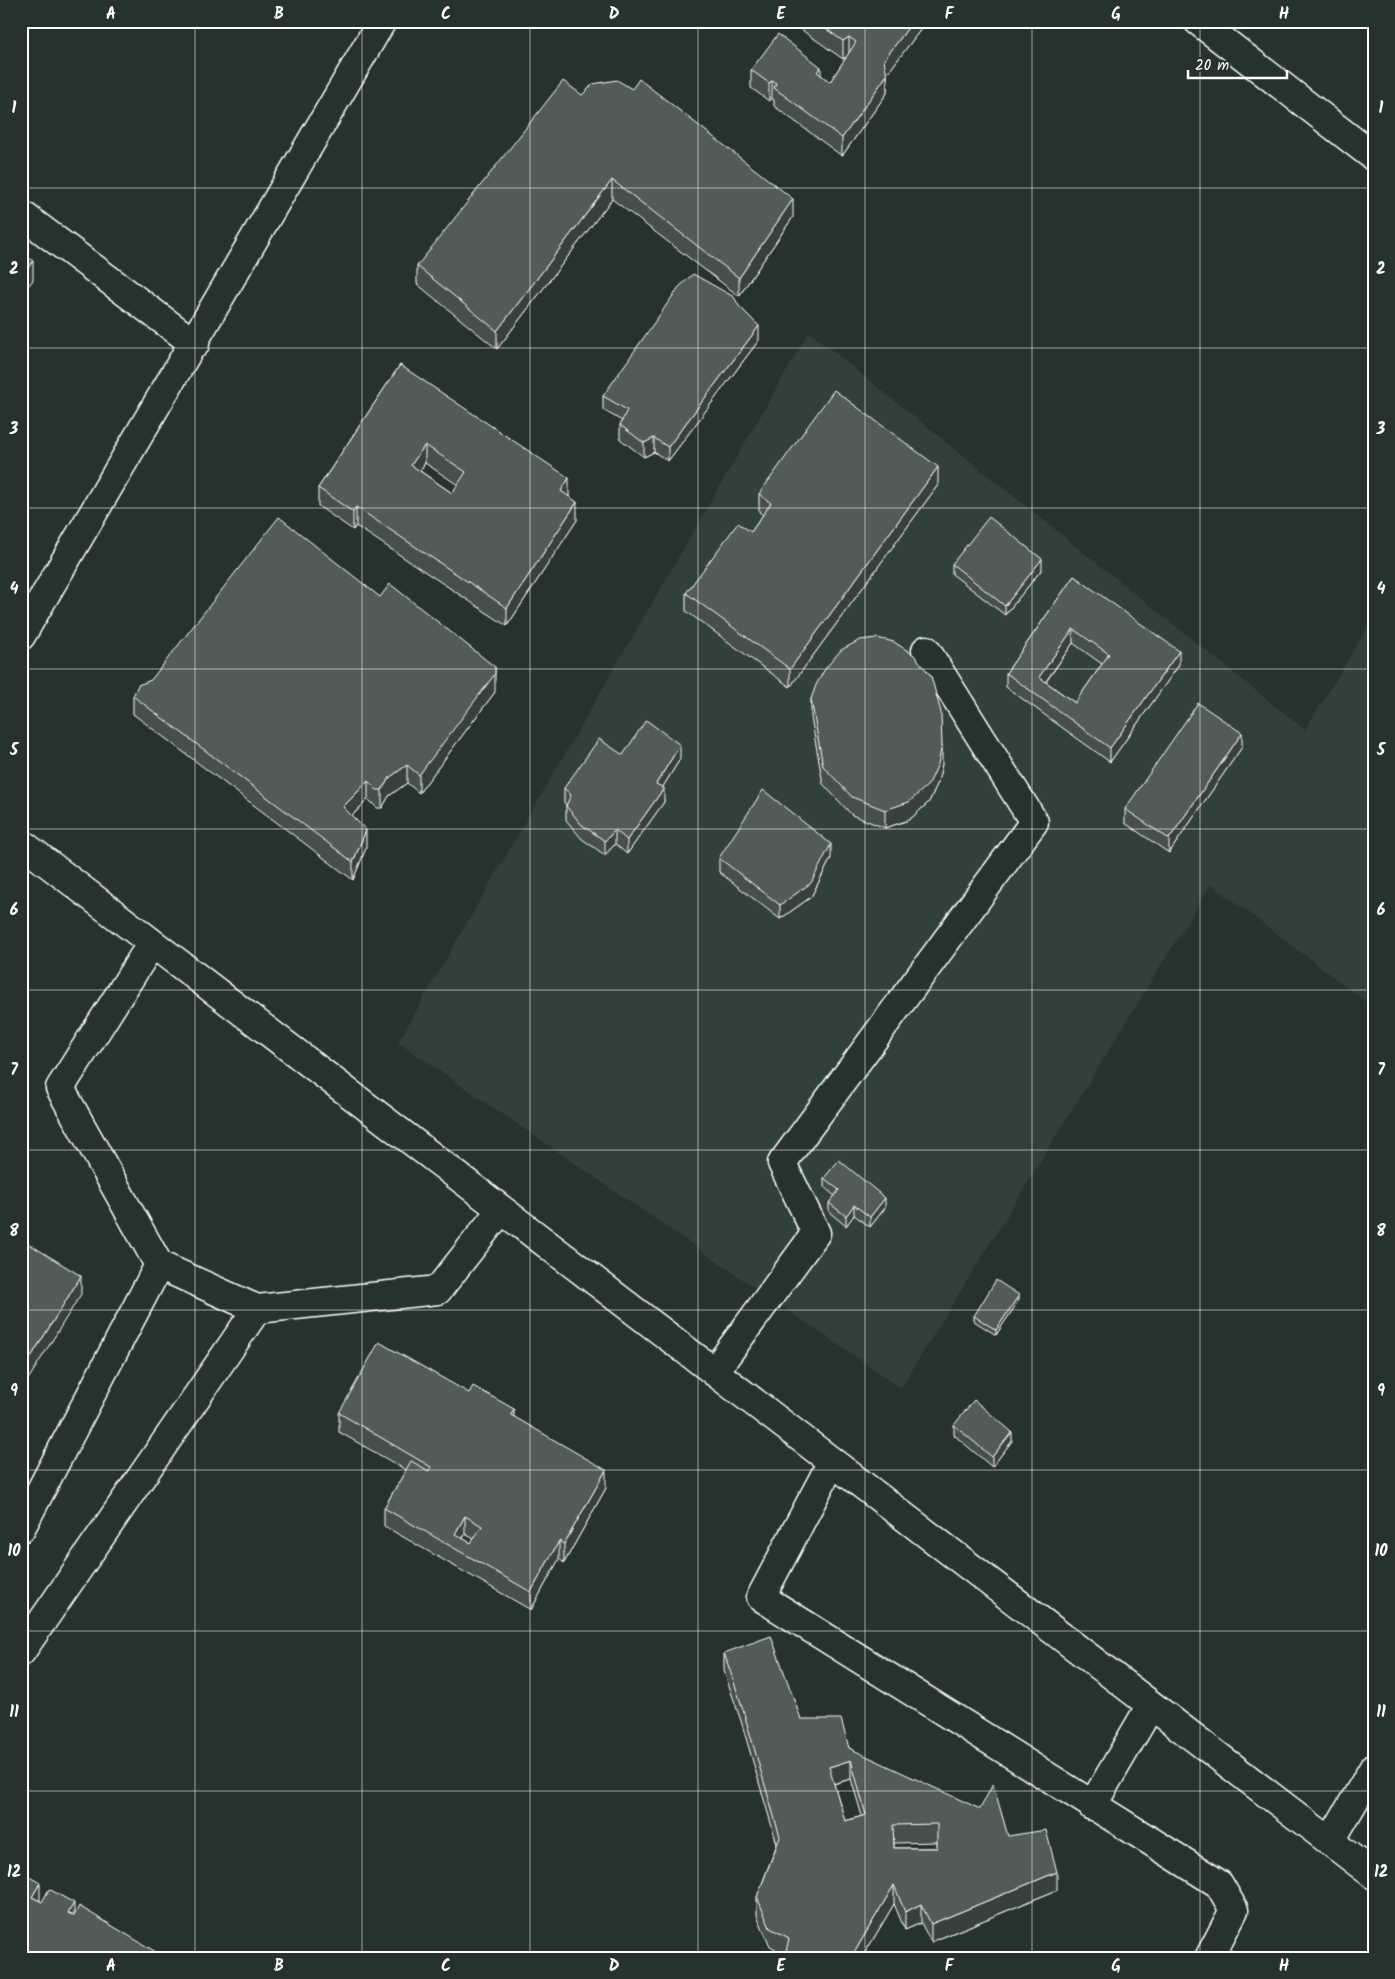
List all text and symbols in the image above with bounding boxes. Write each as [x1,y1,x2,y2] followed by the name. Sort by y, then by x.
[106,2,116,27] text: A
[274,2,284,27] text: B
[441,2,451,27] text: C
[609,2,620,27] text: D
[777,2,787,27] text: E
[945,2,955,27] text: F
[1111,2,1121,27] text: G
[1279,2,1289,27] text: H
[1188,48,1286,80] scale bar
[1195,54,1229,78] text: 20 m
[12,96,17,121] text: 1
[1379,96,1384,121] text: 1
[9,257,19,282] text: 2
[1376,257,1386,282] text: 2
[9,417,19,442] text: 3
[1376,417,1386,442] text: 3
[10,577,19,602] text: 4
[1377,577,1386,602] text: 4
[9,738,20,763] text: 5
[1376,738,1387,763] text: 5
[10,898,19,923] text: 6
[1377,898,1386,923] text: 6
[10,1058,18,1083] text: 7
[1377,1058,1385,1083] text: 7
[9,1219,19,1244] text: 8
[1376,1219,1386,1244] text: 8
[10,1379,18,1404] text: 9
[1377,1379,1385,1404] text: 9
[7,1539,21,1564] text: 10
[1374,1539,1388,1564] text: 10
[9,1700,19,1725] text: 11
[1376,1700,1386,1725] text: 11
[7,1860,21,1885] text: 12
[1374,1860,1388,1885] text: 12
[106,1954,116,1979] text: A
[274,1954,284,1979] text: B
[441,1954,451,1979] text: C
[609,1954,620,1979] text: D
[777,1954,787,1979] text: E
[945,1954,955,1979] text: F
[1111,1954,1121,1979] text: G
[1279,1954,1289,1979] text: H

